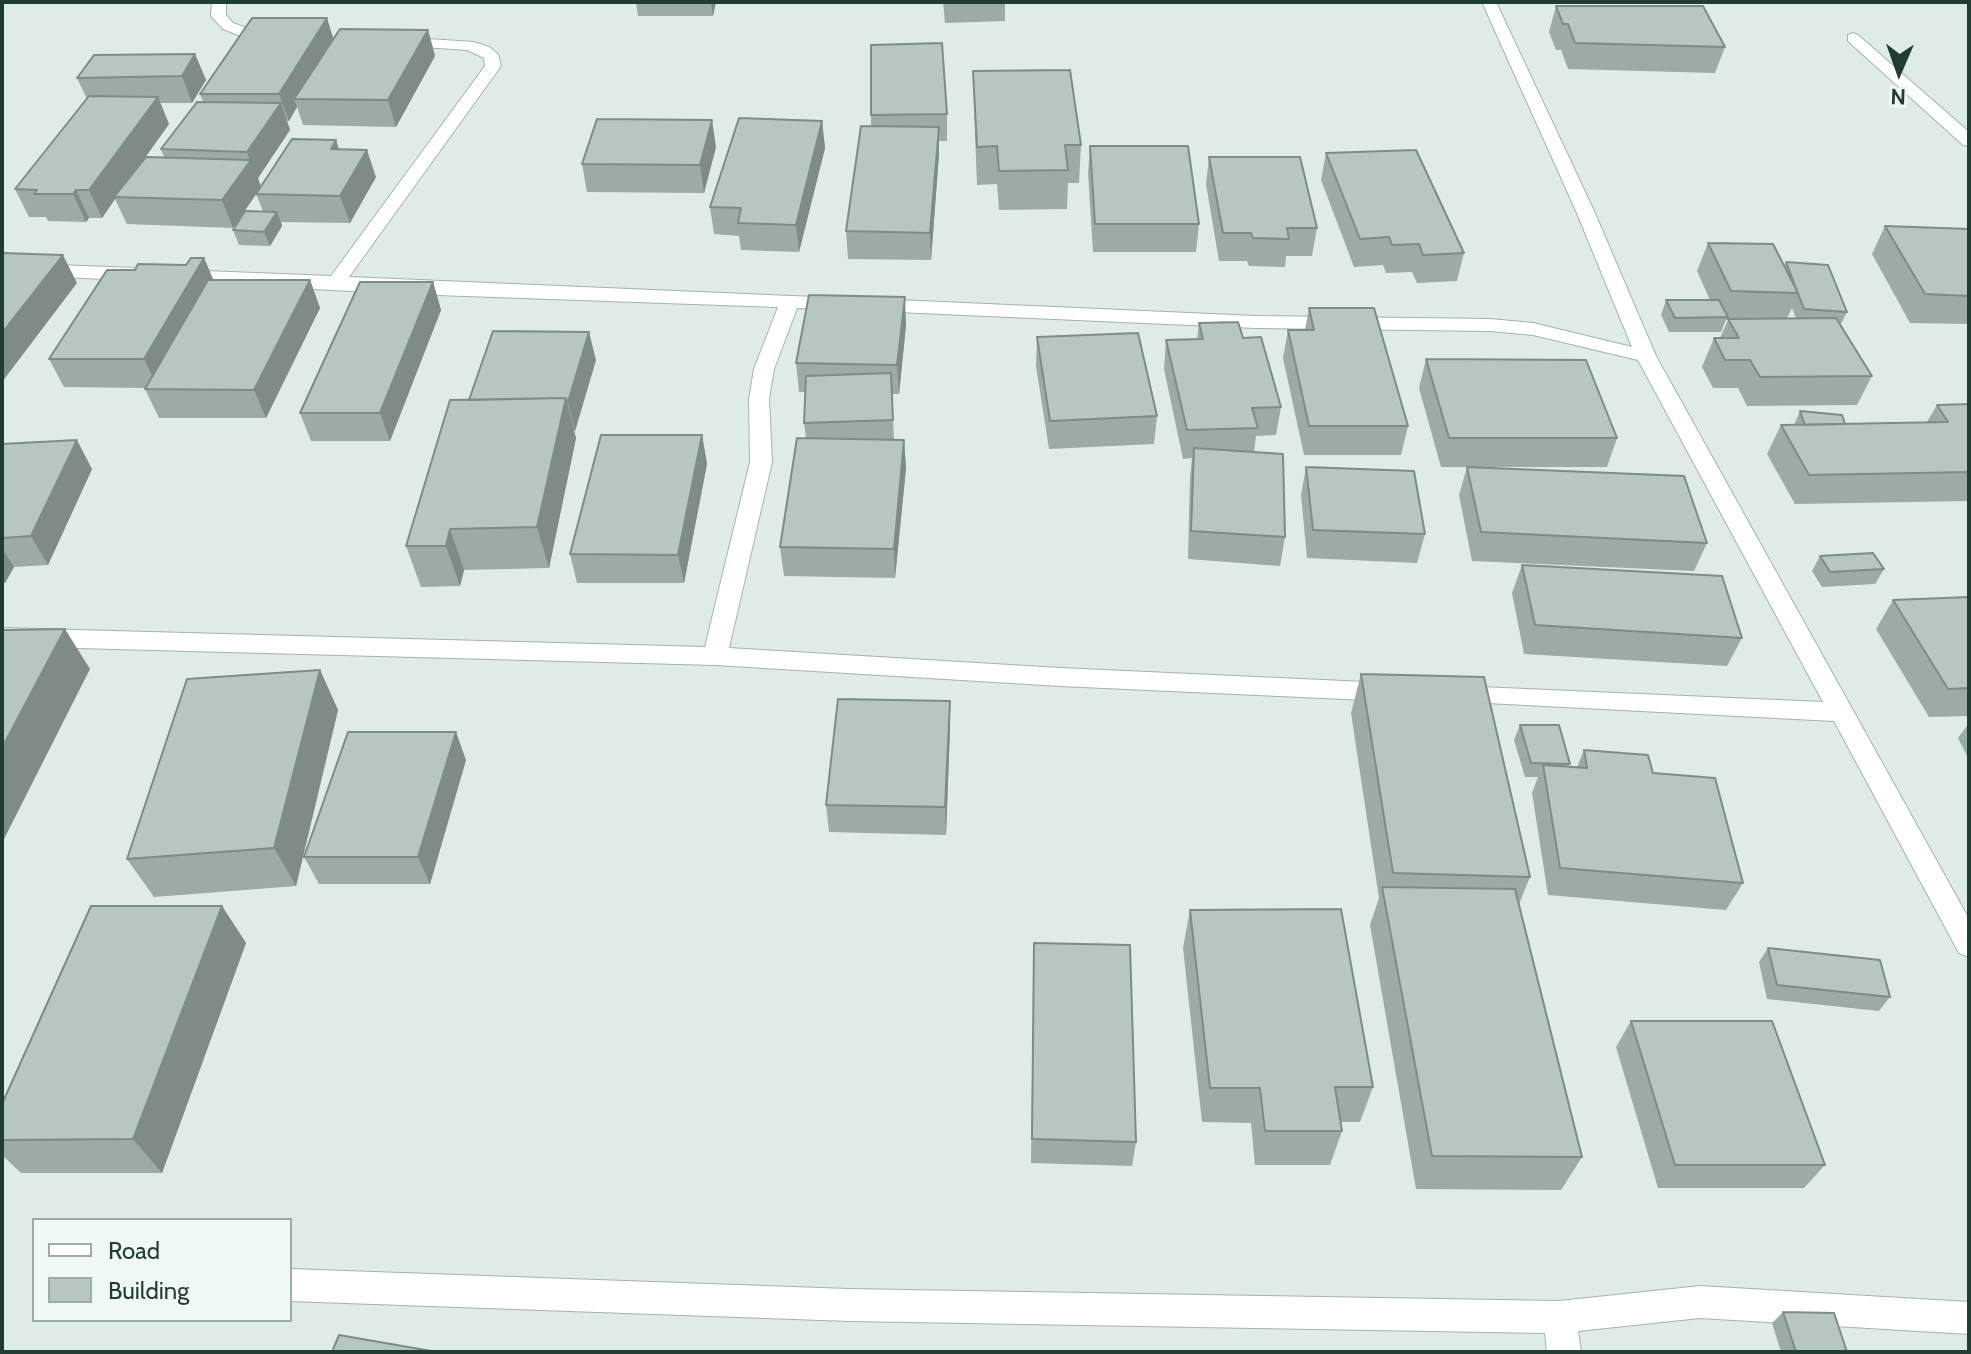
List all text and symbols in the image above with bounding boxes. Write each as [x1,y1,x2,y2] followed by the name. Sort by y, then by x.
[1859,32,1939,112] north arrow
[1890,83,1906,110] text: N
[32,1218,292,1322] legend
[108,1236,160,1265] text: Road
[108,1276,189,1305] text: Building

